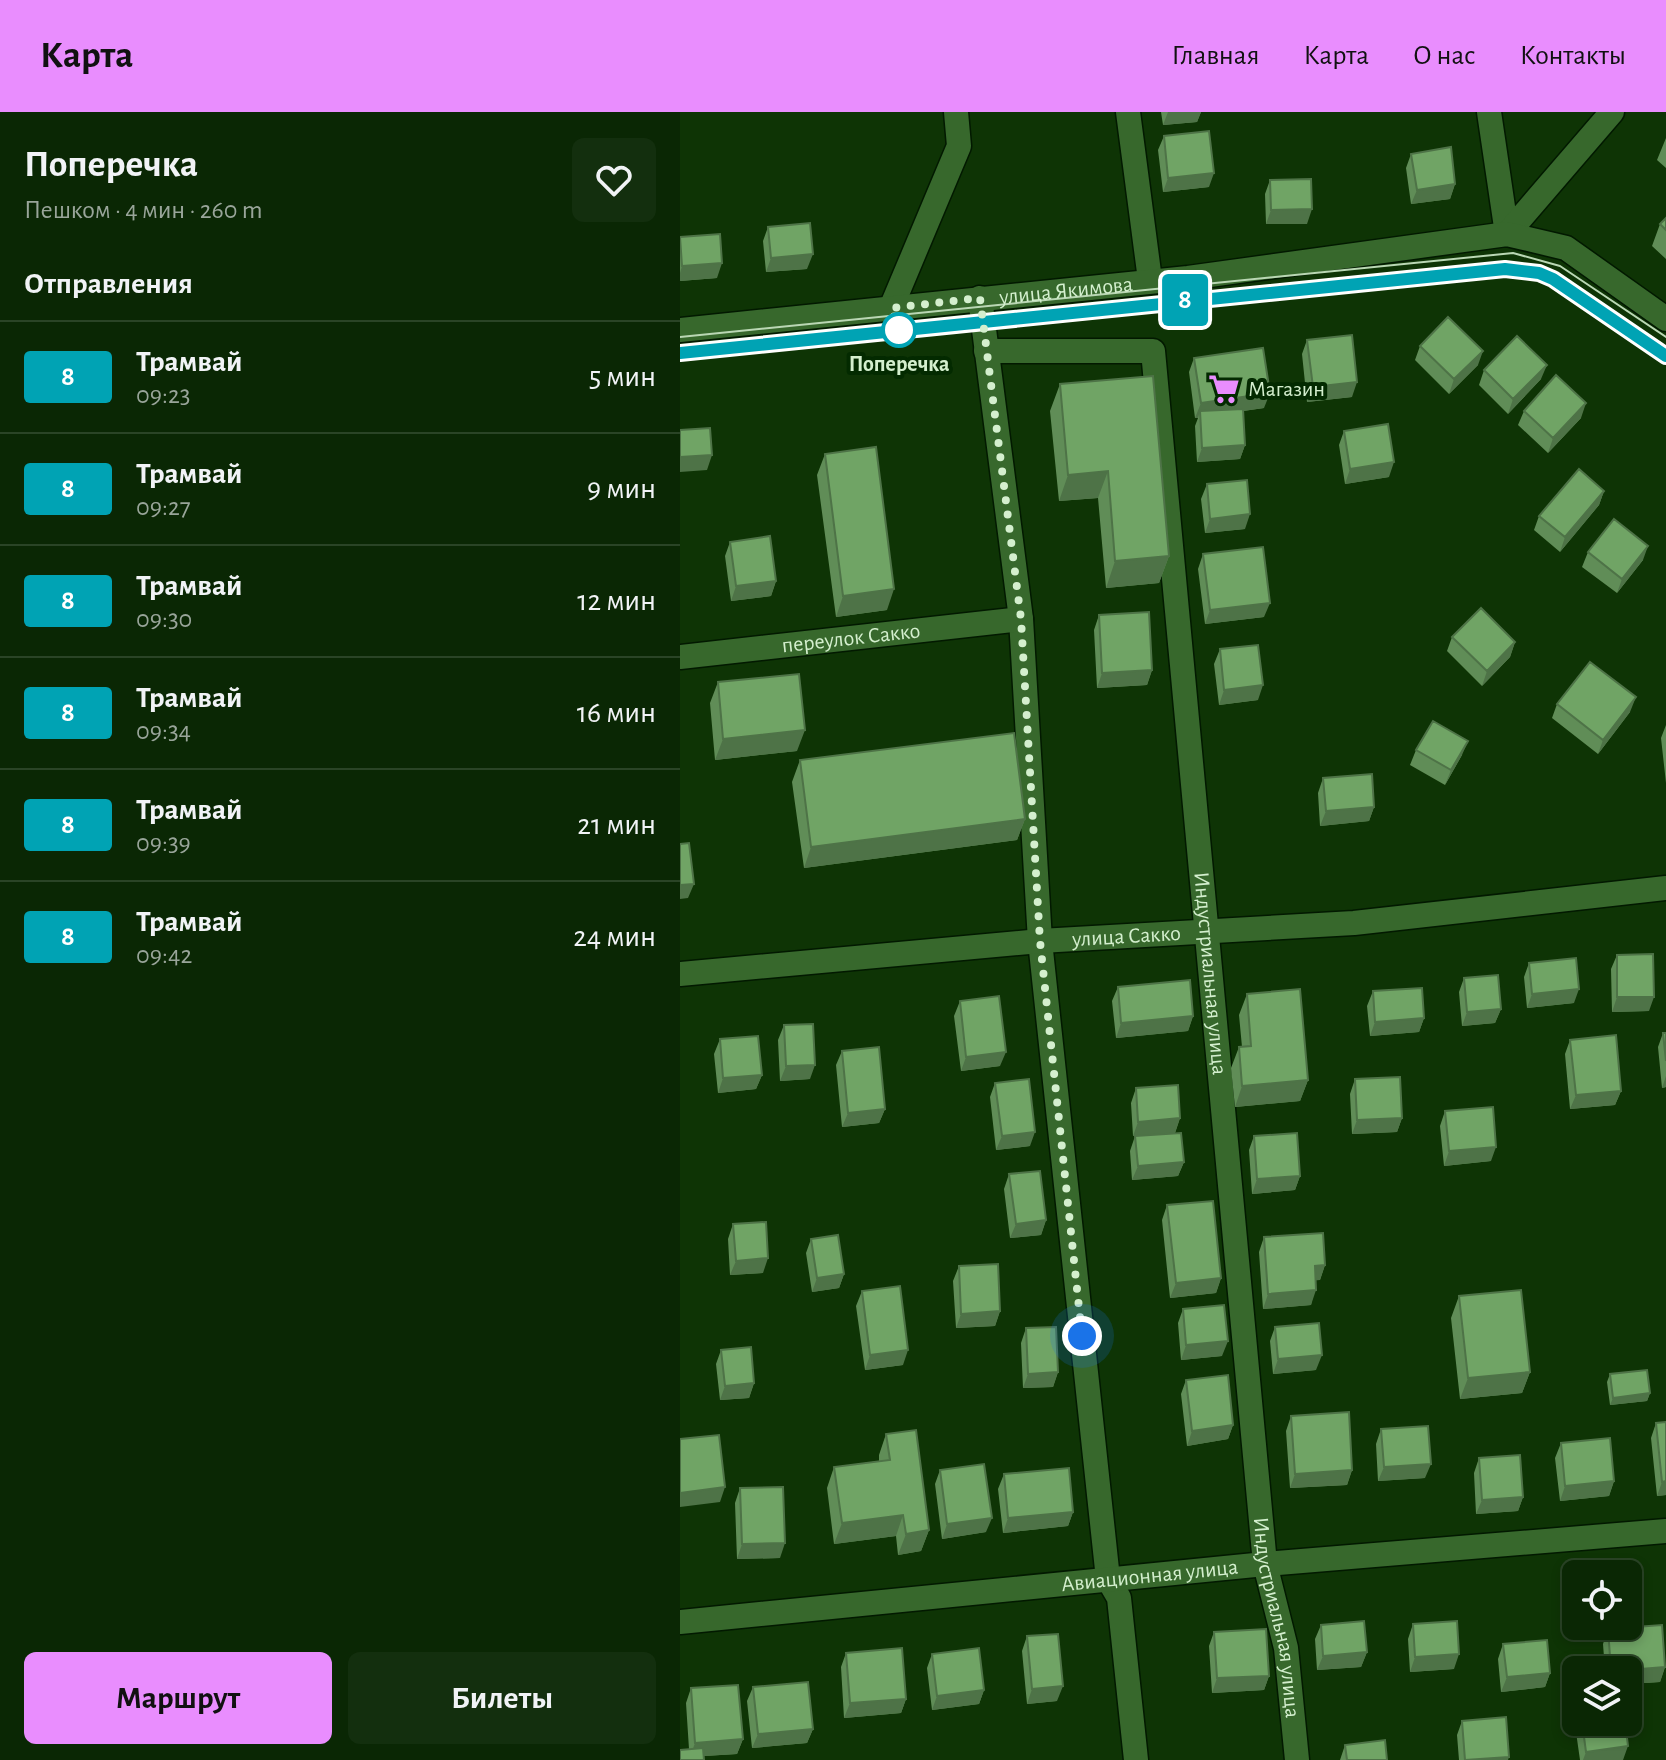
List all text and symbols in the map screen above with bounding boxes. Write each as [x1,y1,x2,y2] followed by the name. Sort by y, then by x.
[40,37,133,75] text: Карта
[1171,42,1259,70] text: Главная
[1303,42,1369,70] text: Карта
[1413,42,1476,70] text: О нас
[1520,42,1626,70] text: Контакты
[572,138,656,222] button: heart
[24,146,198,184] text: Поперечка
[24,197,263,223] text: Пешком · 4 мин · 260 m
[24,269,193,299] text: Отправления
[997,273,1134,308] street label: улица Якимова
[1159,274,1211,326] line badge: 8
[1178,286,1192,314] text: 8
[882,313,916,347] marker: Поперечка
[136,347,242,377] text: Трамвай
[849,353,949,375] place label: Поперечка
[589,362,656,392] text: 5 мин
[61,363,75,391] text: 8
[1207,372,1241,406] supermarket icon: Магазин
[1248,378,1325,400] place label: Магазин
[136,382,190,408] text: 09:23
[136,459,242,489] text: Трамвай
[587,474,656,504] text: 9 мин
[61,475,75,503] text: 8
[136,494,191,520] text: 09:27
[136,571,242,601] text: Трамвай
[577,586,656,616] text: 12 мин
[61,587,75,615] text: 8
[136,606,192,632] text: 09:30
[781,619,921,657] street label: переулок Сакко
[136,683,242,713] text: Трамвай
[577,698,656,728] text: 16 мин
[61,699,75,727] text: 8
[136,718,191,744] text: 09:34
[136,795,242,825] text: Трамвай
[577,810,656,840] text: 21 мин
[61,811,75,839] text: 8
[136,830,191,856] text: 09:39
[1190,871,1231,1076] street label: Индустриальная улица
[136,907,242,937] text: Трамвай
[573,922,656,952] text: 24 мин
[1070,922,1181,950] street label: улица Сакко
[61,923,75,951] text: 8
[136,942,192,968] text: 09:42
[1062,1316,1102,1356] your location
[1250,1516,1304,1719] street label: Индустриальная улица
[1060,1556,1239,1595] street label: Авиационная улица
[1562,1560,1642,1736] map controls
[1562,1560,1642,1640] button: locate
[24,1652,332,1744] button: Маршрут
[348,1652,656,1744] button: Билеты
[1562,1656,1642,1736] button: layers

